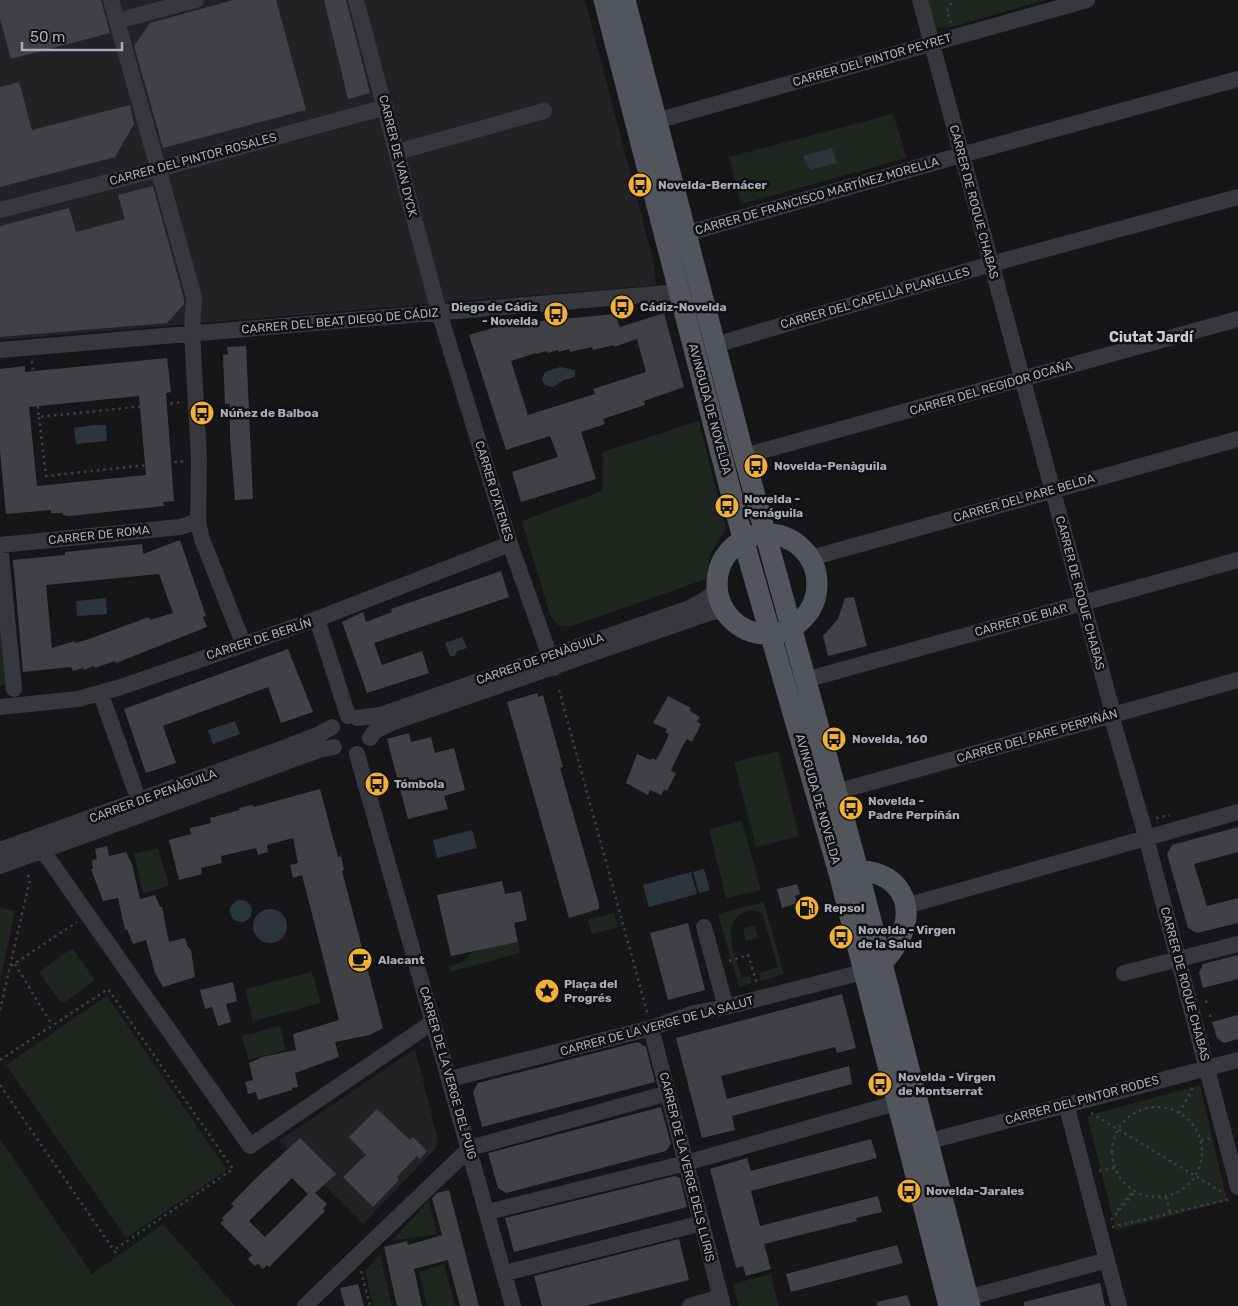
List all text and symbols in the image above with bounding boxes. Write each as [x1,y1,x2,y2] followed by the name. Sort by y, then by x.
[22,20,122,52] scale bar
[30,28,65,46] text: 50 m
[791,31,953,89] street label: CARRER DEL PINTOR PEYRET
[376,94,420,219] street label: CARRER DE VAN DYCK
[947,123,1001,281] street label: CARRER DE ROQUE CHABAS
[108,130,278,188] street label: CARRER DEL PINTOR ROSALES
[694,154,940,238] street label: CARRER DE FRANCISCO MARTÍNEZ MORELLA
[627,172,653,198] bus stop icon: Novelda-Bernácer
[658,178,768,192] place label: Novelda-Bernácer
[779,264,971,332] street label: CARRER DEL CAPELLÀ PLANELLES
[609,294,635,320] bus stop icon: Cádiz-Novelda
[451,300,538,328] place label: Diego de Cádiz - Novelda
[640,300,727,314] place label: Cádiz-Novelda
[543,301,569,327] bus stop icon: Diego de Cádiz - Novelda
[241,305,439,337] street label: CARRER DEL BEAT DIEGO DE CÁDIZ
[1109,329,1194,346] district label: Ciutat Jardí
[686,342,734,476] street label: AVINGUDA DE NOVELDA
[908,358,1074,418] street label: CARRER DEL REGIDOR OCAÑA
[189,400,215,426] bus stop icon: Núñez de Balboa
[220,406,319,420] place label: Núñez de Balboa
[472,439,516,543] street label: CARRER D'ATENES
[743,453,769,479] bus stop icon: Novelda-Penàguila
[774,459,887,473] place label: Novelda-Penàguila
[952,471,1096,525] street label: CARRER DEL PARE BELDA
[744,492,803,520] place label: Novelda - Penáguila
[714,493,740,519] bus stop icon: Novelda - Penáguila
[1053,514,1107,672] street label: CARRER DE ROQUE CHABAS
[48,523,150,547] street label: CARRER DE ROMA
[973,601,1069,639] street label: CARRER DE BIAR
[205,615,313,663] street label: CARRER DE BERLÍN
[474,631,606,687] street label: CARRER DE PENÀGUILA
[955,706,1119,766] street label: CARRER DEL PARE PERPIÑÁN
[821,726,847,752] bus stop icon: Novelda, 160
[793,732,843,866] street label: AVINGUDA DE NOVELDA
[852,732,928,746] place label: Novelda, 160
[88,766,218,826] street label: CARRER DE PENÀGUILA
[364,771,390,797] bus stop icon: Tómbola
[394,777,444,791] place label: Tómbola
[868,794,960,822] place label: Novelda - Padre Perpiñán
[838,795,864,821] bus stop icon: Novelda - Padre Perpiñán
[794,895,820,921] fuel station icon: Repsol
[824,901,864,915] place label: Repsol
[1158,905,1212,1063] street label: CARRER DE ROQUE CHABAS
[858,923,956,951] place label: Novelda - Virgen de la Salud
[828,924,854,950] bus stop icon: Novelda - Virgen de la Salud
[347,947,373,973] cafe icon: Alacant
[378,953,425,967] place label: Alacant
[564,977,617,1005] place label: Plaça del Progrés
[534,978,560,1004] place icon: Plaça del Progrés
[417,985,479,1161] street label: CARRER DE LA VERGE DEL PUIG
[559,993,755,1059] street label: CARRER DE LA VERGE DE LA SALUT
[898,1070,996,1098] place label: Novelda - Virgen de Montserrat
[657,1071,717,1263] street label: CARRER DE LA VERGE DELS LLIRIS
[867,1071,893,1097] bus stop icon: Novelda - Virgen de Montserrat
[1004,1073,1160,1127] street label: CARRER DEL PINTOR RODES
[896,1178,922,1204] bus stop icon: Novelda-Jarales
[926,1184,1025,1198] place label: Novelda-Jarales

